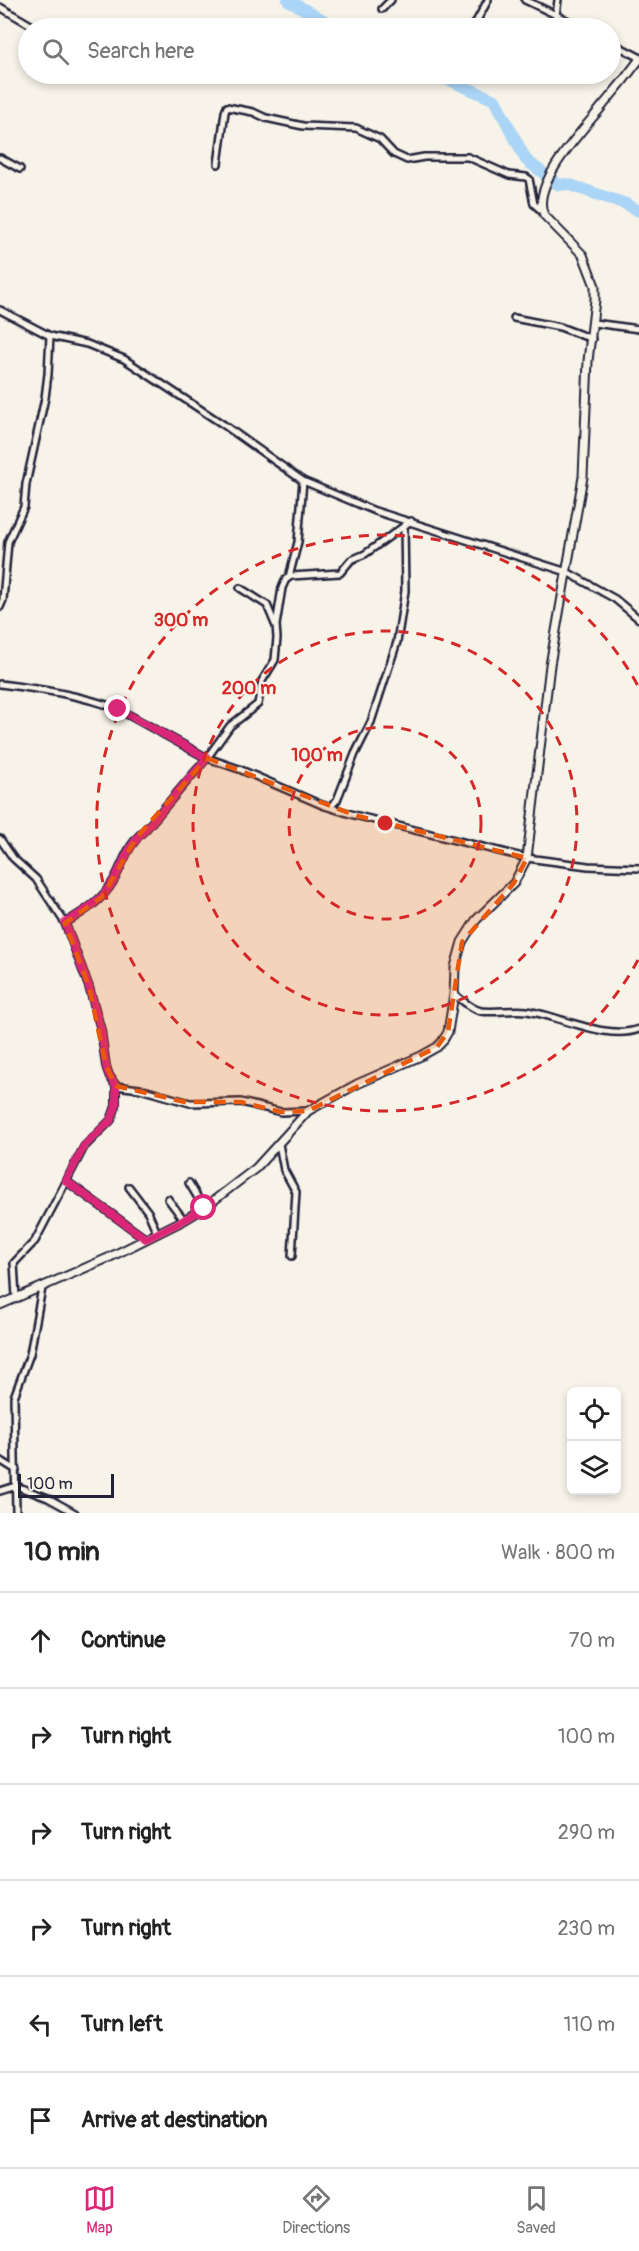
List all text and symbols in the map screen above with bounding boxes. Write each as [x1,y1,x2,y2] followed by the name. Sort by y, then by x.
[18,18,621,84] search box
[39,35,72,68] icon: search
[87,37,194,65] text: Search here
[154,609,208,632] text: 300 m
[222,677,276,700] text: 200 m
[104,695,130,721] route end
[291,744,343,767] text: 100 m
[375,813,395,833] centre of rings
[190,1194,216,1220] route start
[567,1387,621,1495] map controls
[567,1387,621,1441] button: locate
[567,1441,621,1495] button: layers
[18,1471,114,1498] scale bar
[27,1474,73,1494] text: 100 m
[24,1536,100,1568] text: 10 min
[501,1540,615,1565] text: Walk · 800 m
[24,1624,57,1657] icon: ahead
[81,1626,165,1654] text: Continue
[569,1628,615,1653] text: 70 m
[24,1720,57,1753] icon: right
[81,1722,171,1750] text: Turn right
[558,1724,615,1749] text: 100 m
[24,1816,57,1849] icon: right
[81,1818,171,1846] text: Turn right
[558,1820,615,1845] text: 290 m
[24,1912,57,1945] icon: right
[81,1914,171,1942] text: Turn right
[558,1916,615,1941] text: 230 m
[24,2008,57,2041] icon: left
[81,2010,163,2038] text: Turn left
[564,2012,615,2037] text: 110 m
[24,2104,57,2137] icon: arrive
[81,2106,267,2134] text: Arrive at destination
[83,2182,116,2238] tab: Map
[282,2182,350,2238] tab: Directions
[516,2182,556,2238] tab: Saved

